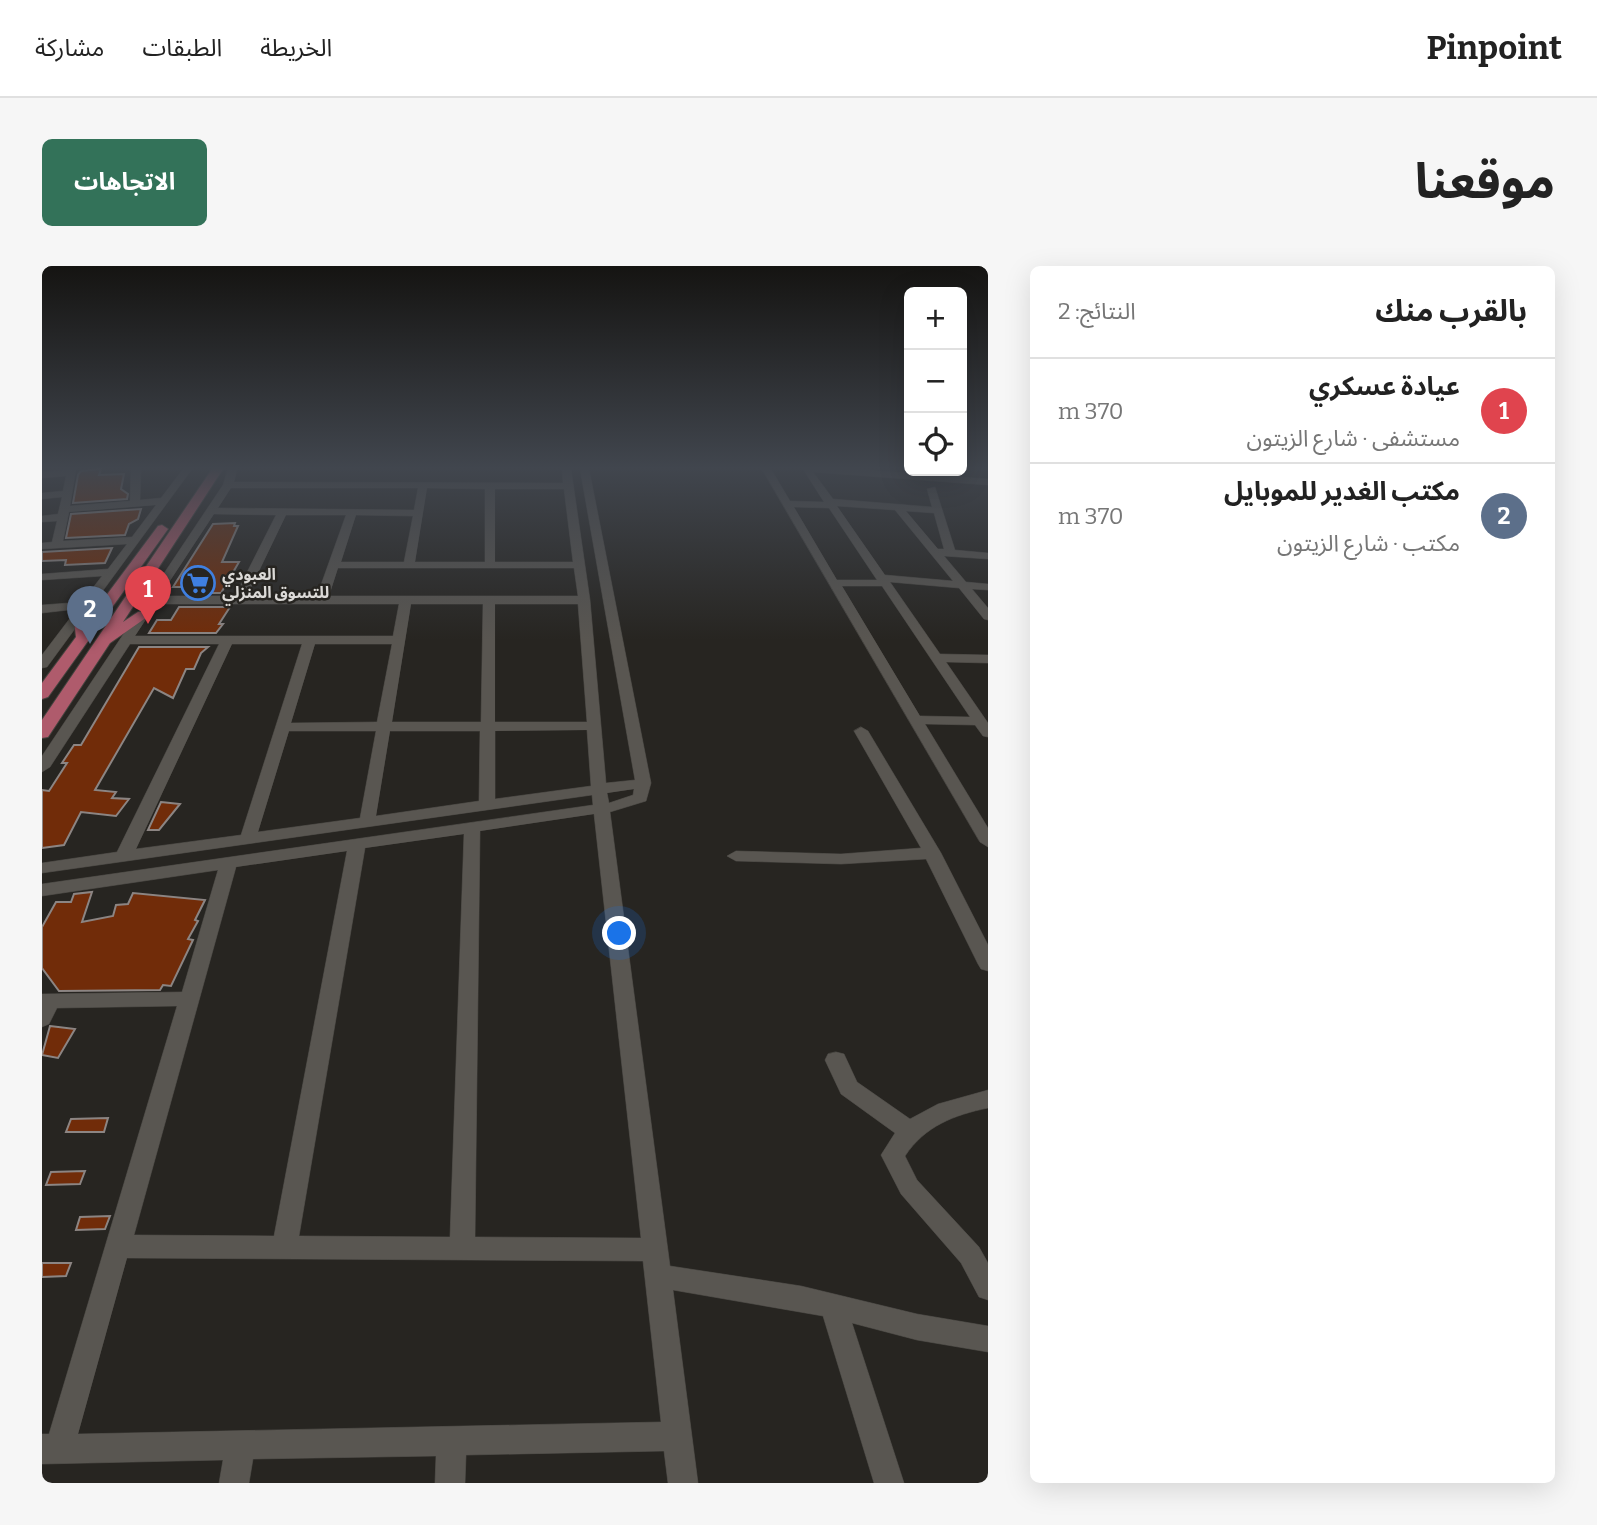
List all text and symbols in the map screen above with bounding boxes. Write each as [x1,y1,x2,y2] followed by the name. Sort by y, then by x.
[1426,28,1562,68] text: Pinpoint
[35,34,104,62] text: مشاركة
[142,34,222,62] text: الطبقات
[260,34,332,62] text: الخريطة
[42,139,207,226] button: الاتجاهات
[1415,152,1555,211] text: موقعنا
[904,287,967,476] map controls
[904,287,967,350] button: +
[1375,293,1527,329] text: بالقرب منك
[1058,297,1136,325] text: النتائج: 2
[904,350,967,413] button: −
[1309,371,1460,402] text: عيادة عسكري
[1058,397,1124,425] text: 370 m
[1499,397,1509,425] text: 1
[904,413,967,476] button: locate
[1247,424,1460,452] text: مستشفى · شارع الزيتون
[1224,476,1460,507] text: مكتب الغدير للموبايل
[1058,502,1124,530] text: 370 m
[1498,502,1510,530] text: 2
[1277,529,1460,557] text: مكتب · شارع الزيتون
[179,564,217,602] supermarket icon: العبودي للتسوق المنزلي
[222,565,329,605] place label: العبودي للتسوق المنزلي
[125,566,171,624] pin: 1
[67,586,113,644] pin: 2
[602,916,636,950] your location

